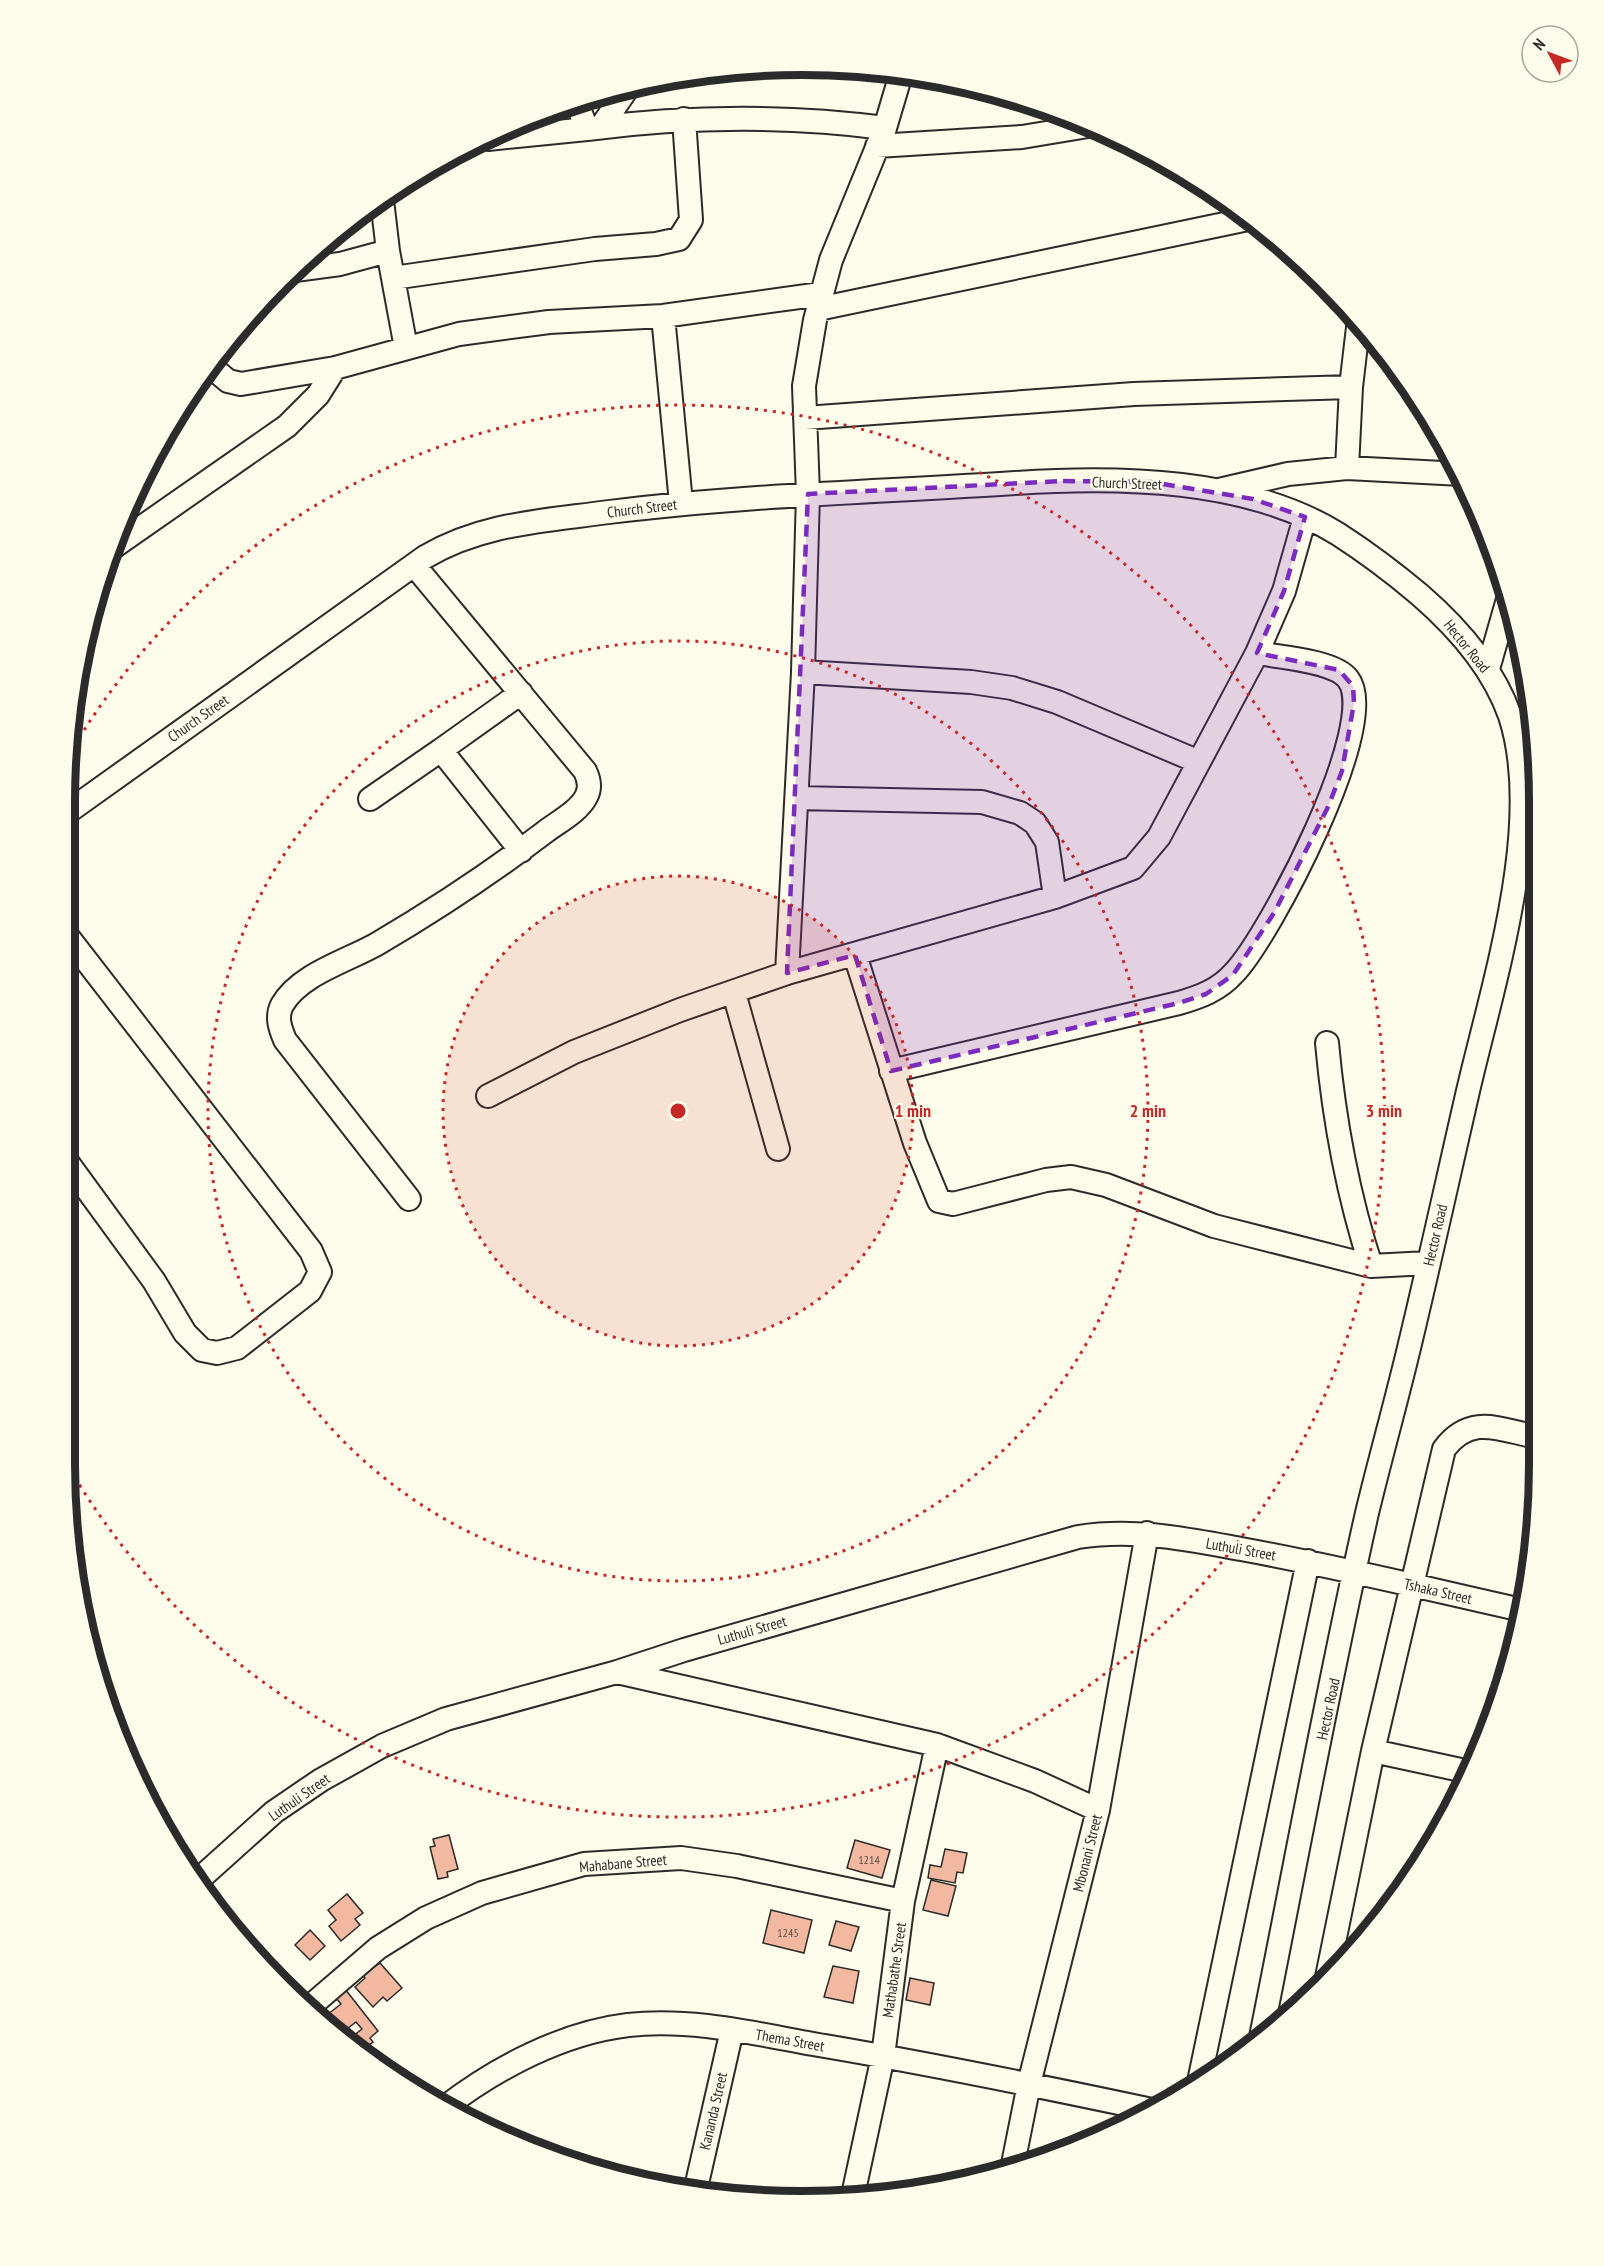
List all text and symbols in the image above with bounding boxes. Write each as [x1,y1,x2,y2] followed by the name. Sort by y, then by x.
[1520,24,1580,84] north arrow
[1528,34,1549,54] text: N
[1092,472,1162,494] street label: Church Street
[606,494,678,522] street label: Church Street
[1440,616,1494,676] street label: Hector Road
[164,690,232,746] street label: Church Street
[895,1099,931,1122] text: 1 min
[1130,1099,1166,1122] text: 2 min
[1366,1099,1402,1122] text: 3 min
[668,1101,688,1121] centre of rings
[1419,1202,1451,1268] street label: Hector Road
[1205,1534,1277,1564] street label: Luthuli Street
[1402,1574,1474,1608] street label: Tshaka Street
[715,1611,789,1649] street label: Luthuli Street
[1312,1676,1344,1742] street label: Hector Road
[265,1769,333,1825] street label: Luthuli Street
[1068,1812,1106,1894] street label: Mbonani Street
[578,1850,668,1876] street label: Mahabane Street
[858,1852,880,1867] house number: 1214
[878,1921,910,2019] street label: Mathabathe Street
[777,1925,799,1940] house number: 1245
[754,2025,826,2055] street label: Thema Street
[695,2070,731,2152] street label: Kananda Street

